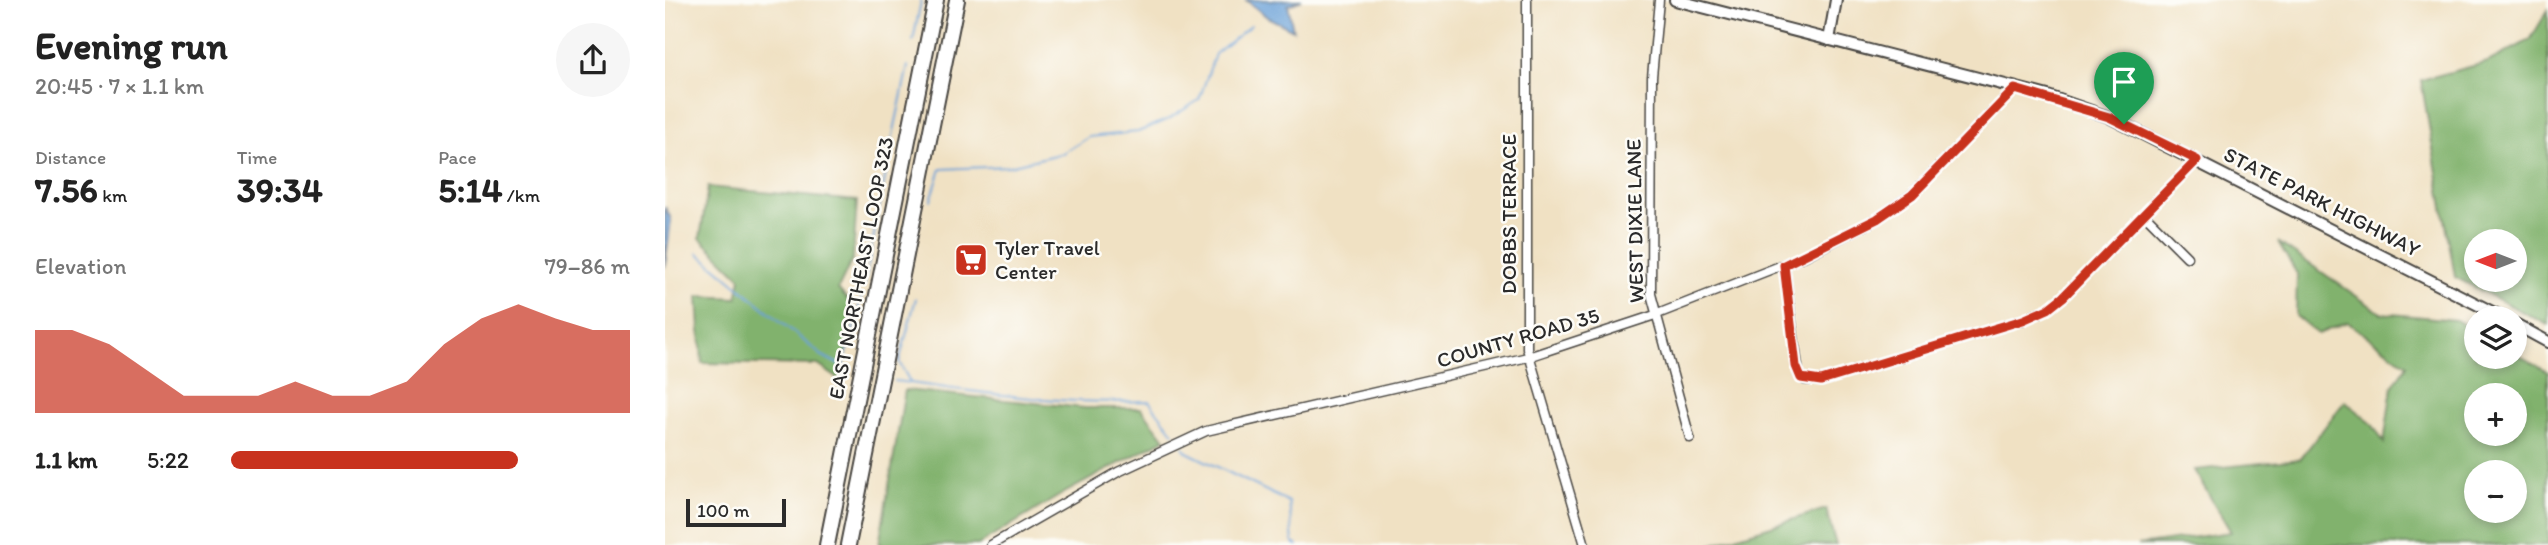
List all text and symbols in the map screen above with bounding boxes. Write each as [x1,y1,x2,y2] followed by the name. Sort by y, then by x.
[35,23,228,69] text: Evening run
[556,23,630,97] button: share
[2094,52,2154,124] pin
[2105,63,2143,101] icon: arrive
[35,72,204,100] text: 20:45 · 7 × 1.1 km
[1496,134,1521,294] street label: DOBBS TERRACE
[823,135,898,401] street label: EAST NORTHEAST LOOP 323
[1621,139,1648,303] street label: WEST DIXIE LANE
[2220,141,2424,262] street label: STATE PARK HIGHWAY
[35,146,106,169] text: Distance
[237,146,277,169] text: Time
[438,146,476,169] text: Pace
[35,169,98,211] text: 7.56
[237,169,323,211] text: 39:34
[438,169,503,211] text: 5:14
[98,184,127,207] text: km
[503,184,540,207] text: /km
[2464,229,2527,292] north arrow
[2464,229,2527,523] map controls
[995,235,1100,284] place label: Tyler Travel Center
[952,241,990,279] supermarket icon: Tyler Travel Center
[35,252,126,280] text: Elevation
[544,252,630,280] text: 79–86 m
[1434,302,1602,373] street label: COUNTY ROAD 35
[2464,306,2527,369] button: layers
[2464,383,2527,446] button: +
[35,446,98,474] text: 1.1 km
[147,446,189,474] text: 5:22
[2464,460,2527,523] button: −
[686,496,786,528] scale bar
[697,499,749,522] text: 100 m

